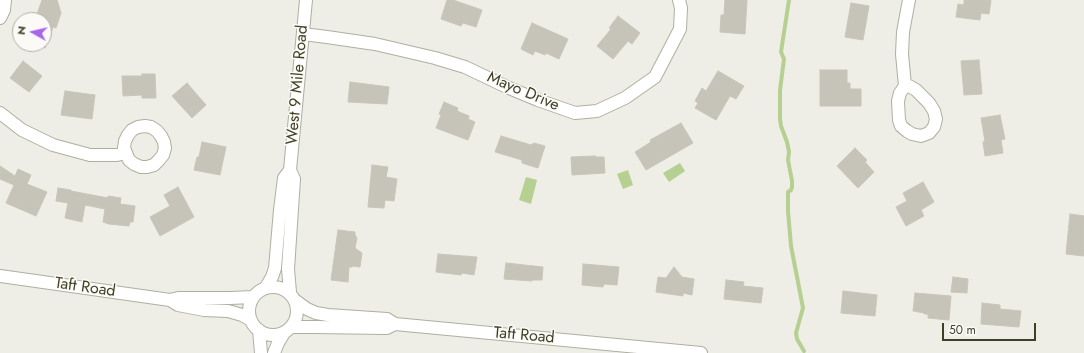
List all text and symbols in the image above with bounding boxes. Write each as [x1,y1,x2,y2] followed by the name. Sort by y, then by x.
[12,12,52,52] north arrow
[283,24,313,146] street label: West 9 Mile Road
[13,25,30,36] text: N
[484,68,562,116] street label: Mayo Drive
[53,274,117,302] street label: Taft Road
[944,315,1038,341] scale bar
[949,321,976,339] text: 50 m
[493,324,555,348] street label: Taft Road

